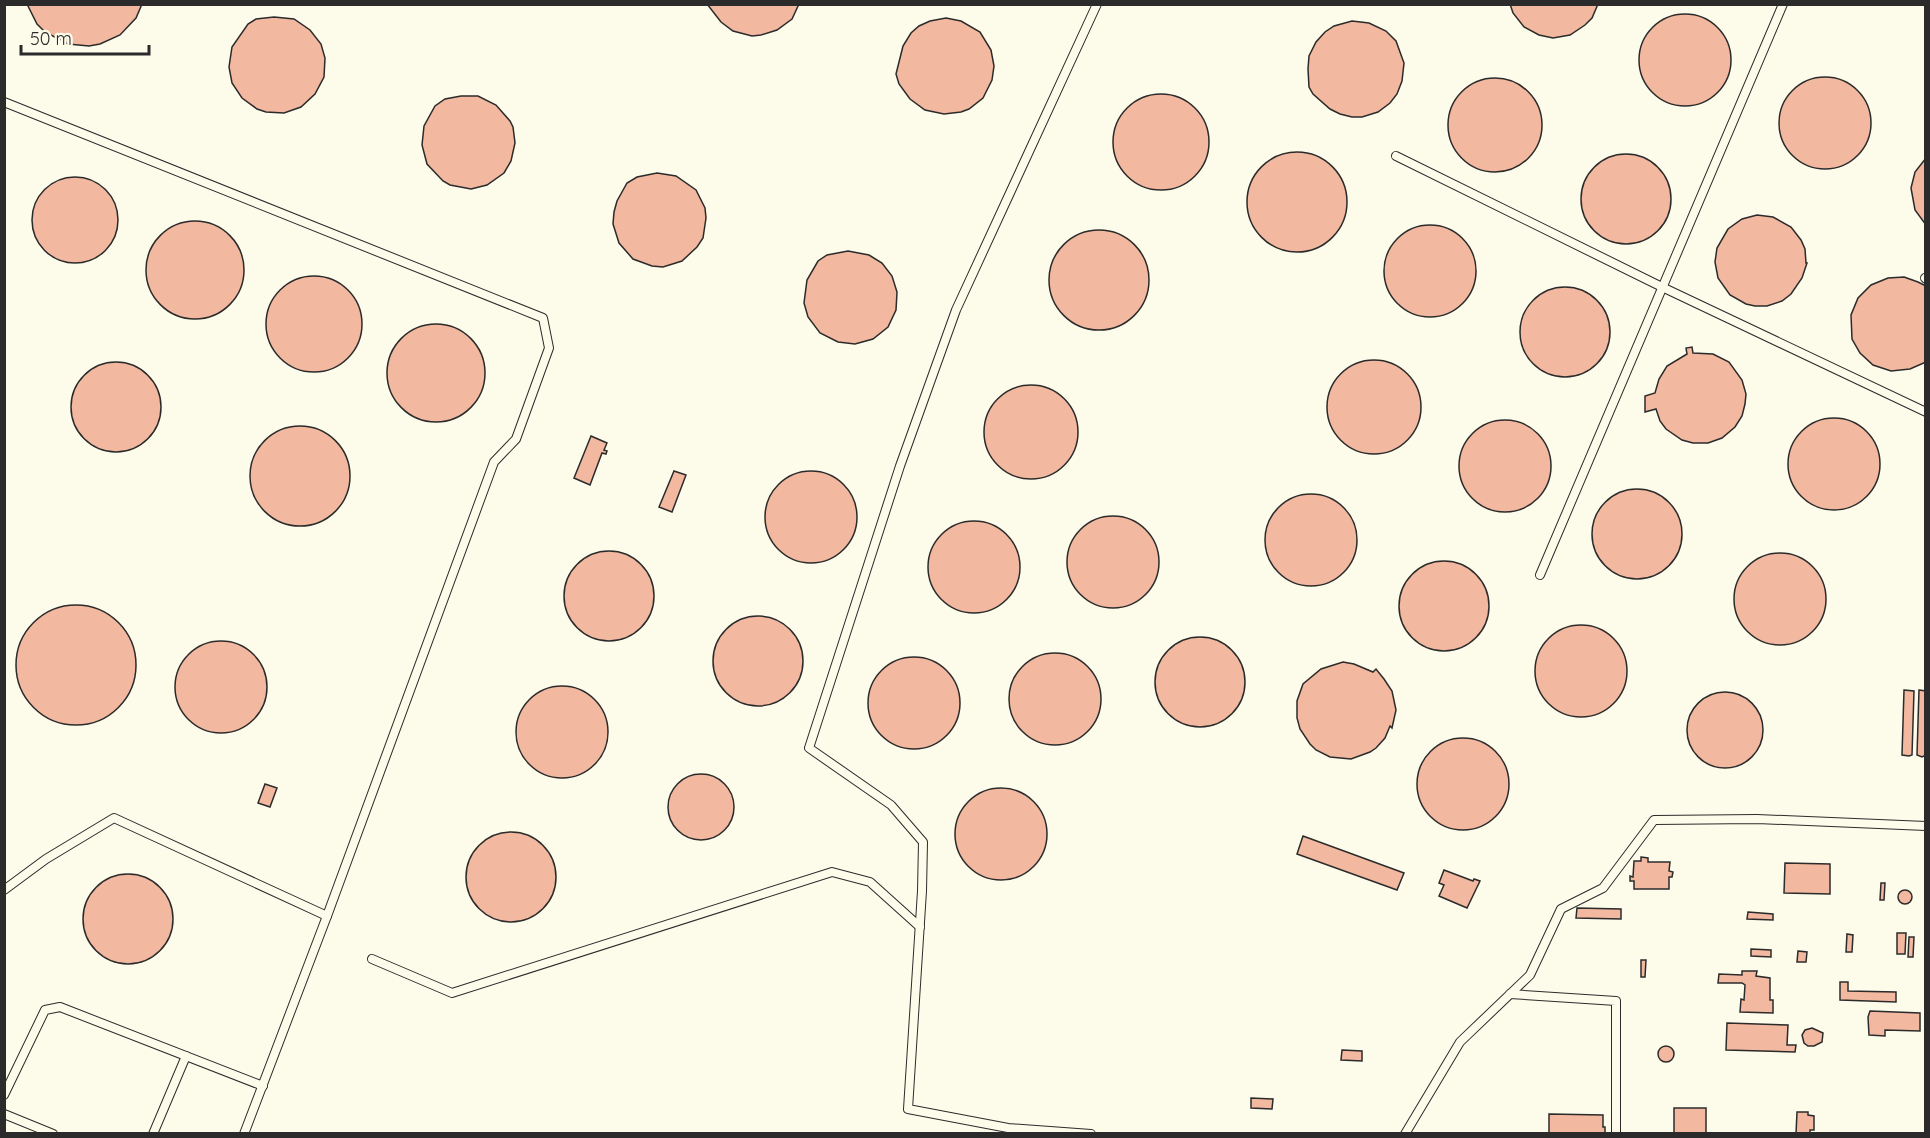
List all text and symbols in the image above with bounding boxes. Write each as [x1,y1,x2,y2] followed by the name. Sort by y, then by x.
[21,18,148,56] scale bar
[30,27,72,50] text: 50 m

